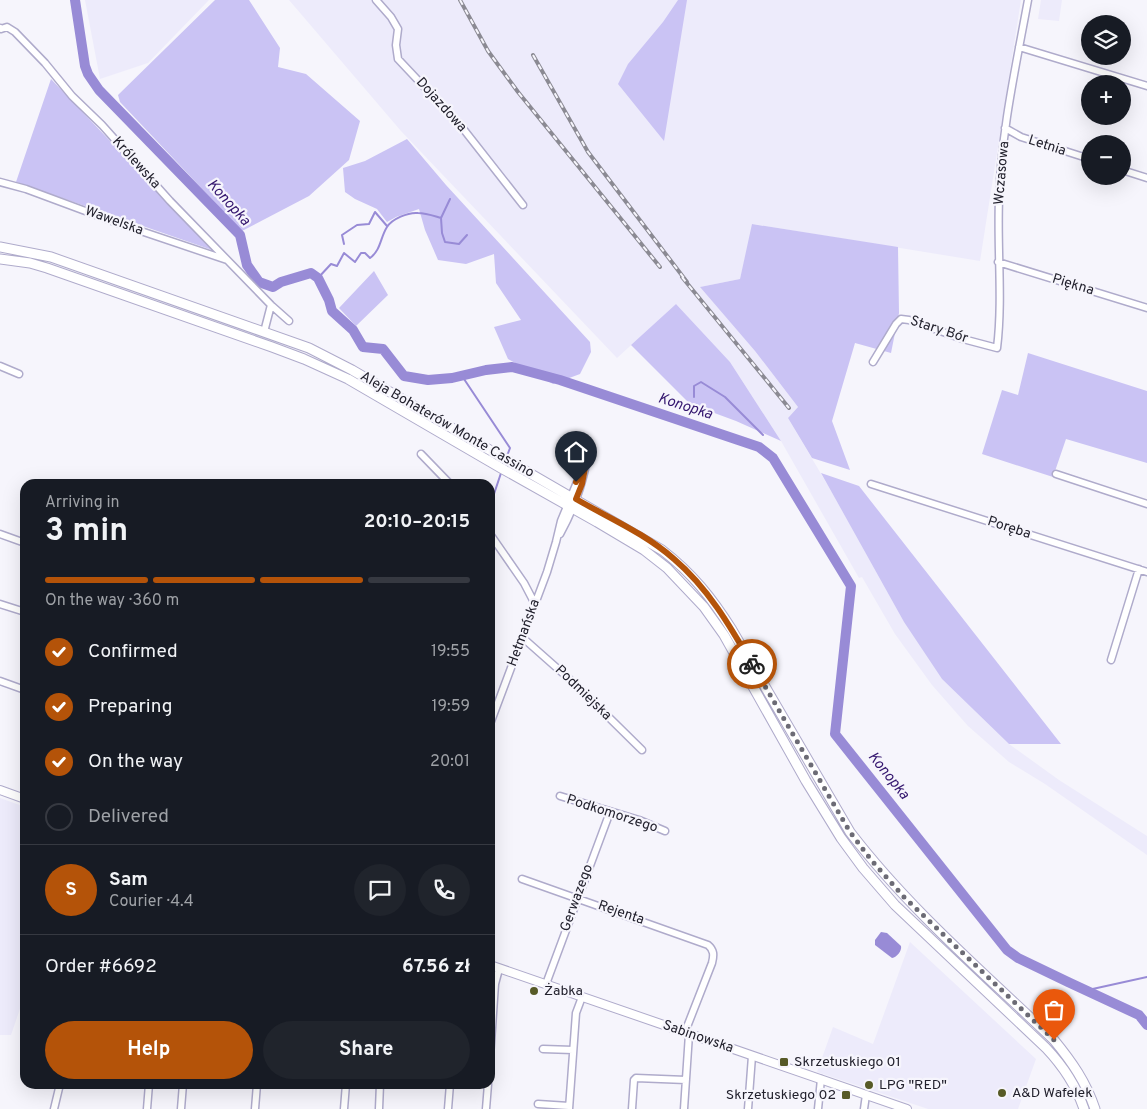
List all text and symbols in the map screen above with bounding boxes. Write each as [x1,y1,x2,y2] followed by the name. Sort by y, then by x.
[1081,15,1131,185] map controls
[1081,15,1131,65] button: layers
[412,74,470,136] street label: Dojazdowa
[1081,75,1131,125] button: +
[1026,132,1068,160] street label: Letnia
[108,133,164,193] street label: Królewska
[1081,135,1131,185] button: −
[991,140,1013,206] street label: Wczasowa
[202,176,254,230] water label: Konopka
[83,203,145,239] street label: Wawelska
[1050,271,1096,299] street label: Piękna
[908,313,971,347] street label: Stary Bór
[357,368,537,482] street label: Aleja Bohaterów Monte Cassino
[655,389,715,425] water label: Konopka
[555,431,597,482] pin
[562,438,590,466] icon: home
[45,493,120,513] text: Arriving in
[364,510,470,534] text: 20:10–20:15
[45,512,128,552] text: 3 min
[985,513,1033,543] street label: Poręba
[45,591,179,611] text: On the way · 360 m
[504,597,544,669] street label: Hetmańska
[45,638,73,666] icon: check
[727,639,777,689] courier
[88,640,178,664] text: Confirmed
[431,642,470,662] text: 19:55
[738,650,766,678] icon: bike
[551,662,615,724] street label: Podmiejska
[45,693,73,721] icon: check
[88,695,172,719] text: Preparing
[432,697,470,717] text: 19:59
[45,748,73,776] icon: check
[863,748,913,804] water label: Konopka
[88,750,183,774] text: On the way
[430,752,470,772] text: 20:01
[564,791,660,837] street label: Podkomorzego
[88,805,169,829] text: Delivered
[557,862,597,934] street label: Gerwazego
[354,864,406,916] button: chat
[418,864,470,916] button: phone
[109,868,148,892] text: Sam
[65,878,77,902] text: S
[109,892,194,912] text: Courier · 4.4
[596,897,646,929] street label: Rejenta
[45,955,157,979] text: Order #6692
[402,955,470,979] text: 67.56 zł
[544,982,583,1000] place label: Żabka
[528,985,540,997] marker: Żabka
[1033,989,1075,1040] pin
[1040,996,1068,1024] icon: bag
[660,1017,736,1057] street label: Sabinowska
[45,1021,253,1079] button: Help
[263,1021,470,1079] button: Share
[794,1054,901,1071] place label: Skrzetuskiego 01
[778,1056,790,1068] marker: Skrzetuskiego 01
[879,1077,947,1094] place label: LPG "RED"
[863,1079,875,1091] marker: LPG "RED"
[1012,1085,1093,1102] place label: A&D Wafelek
[726,1087,836,1104] place label: Skrzetuskiego 02
[996,1087,1008,1099] marker: A&D Wafelek
[840,1089,852,1101] marker: Skrzetuskiego 02

